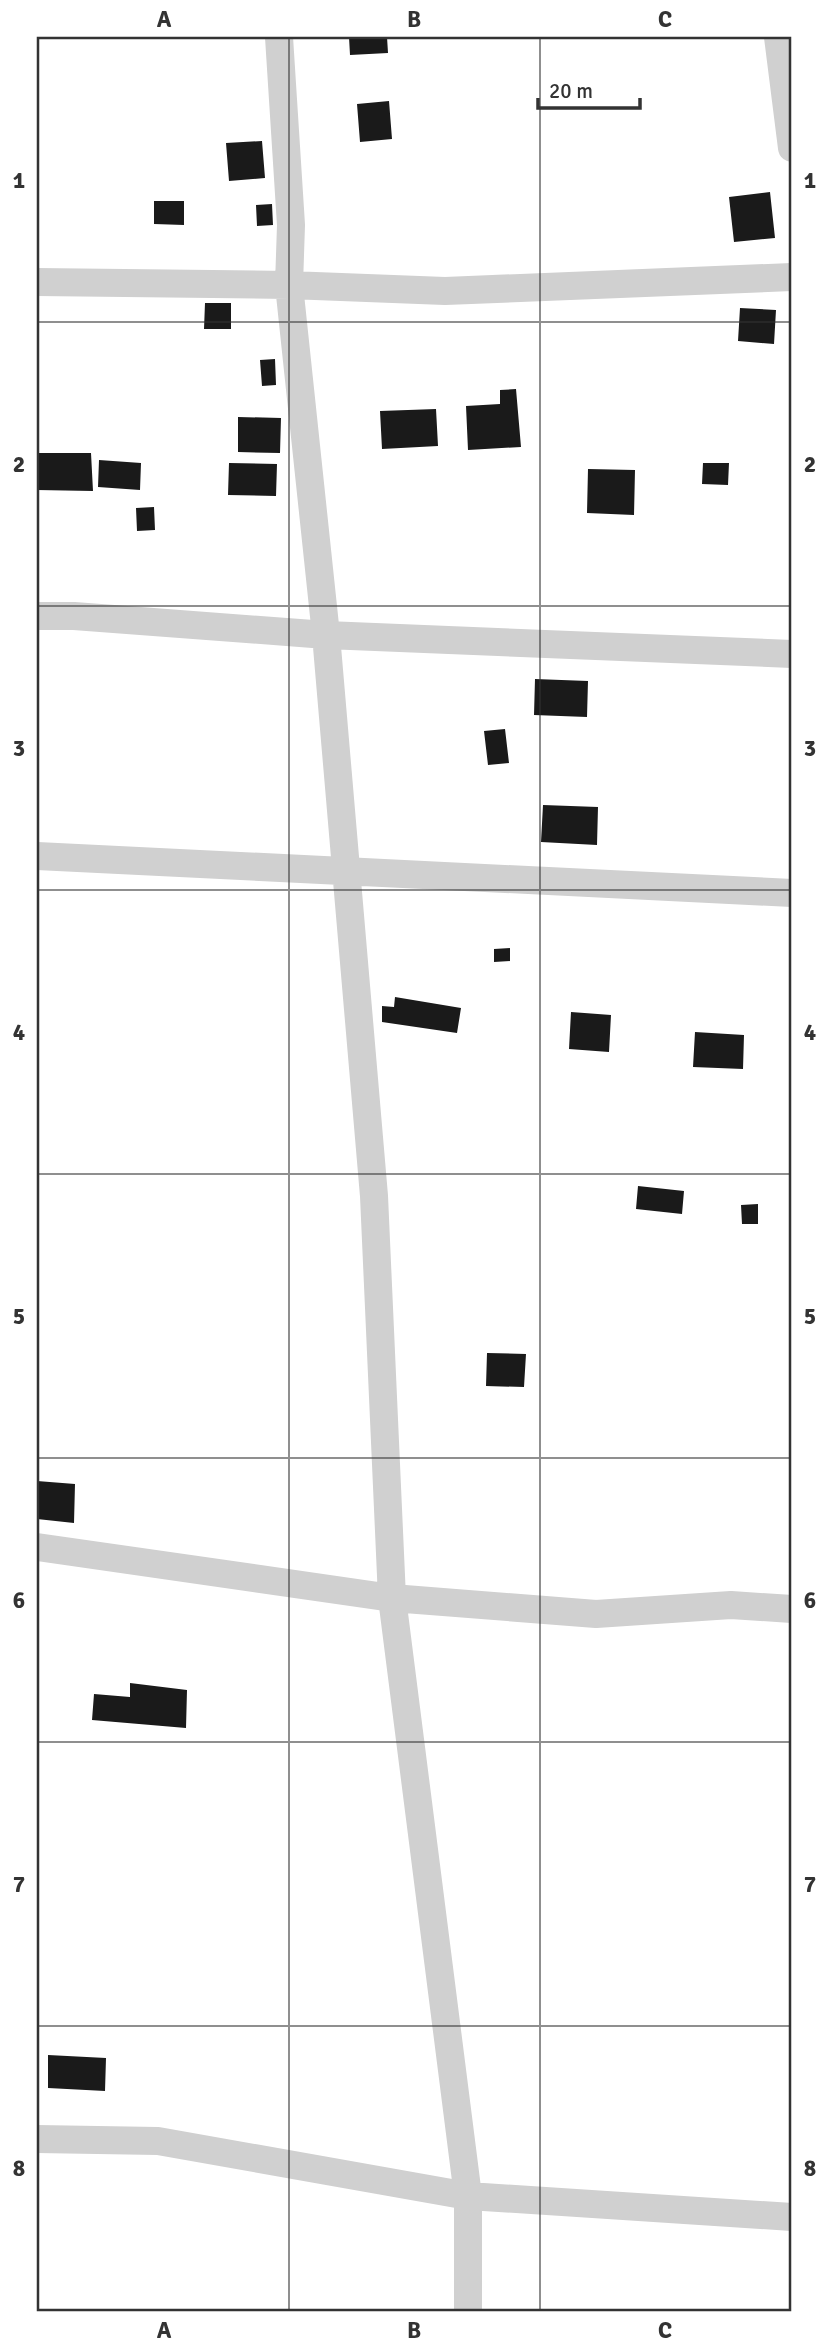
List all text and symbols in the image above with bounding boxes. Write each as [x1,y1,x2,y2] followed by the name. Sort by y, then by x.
[157,5,172,34] text: A
[407,5,421,34] text: B
[658,5,672,34] text: C
[538,66,640,110] scale bar
[549,78,593,104] text: 20 m
[13,166,25,195] text: 1
[804,166,816,195] text: 1
[13,450,25,479] text: 2
[804,450,816,479] text: 2
[13,734,25,763] text: 3
[804,734,816,763] text: 3
[13,1018,25,1047] text: 4
[804,1018,816,1047] text: 4
[13,1302,25,1331] text: 5
[804,1302,816,1331] text: 5
[13,1586,25,1615] text: 6
[804,1586,816,1615] text: 6
[13,1870,25,1899] text: 7
[804,1870,816,1899] text: 7
[13,2154,25,2183] text: 8
[804,2154,816,2183] text: 8
[157,2316,172,2345] text: A
[407,2316,421,2345] text: B
[658,2316,672,2345] text: C

